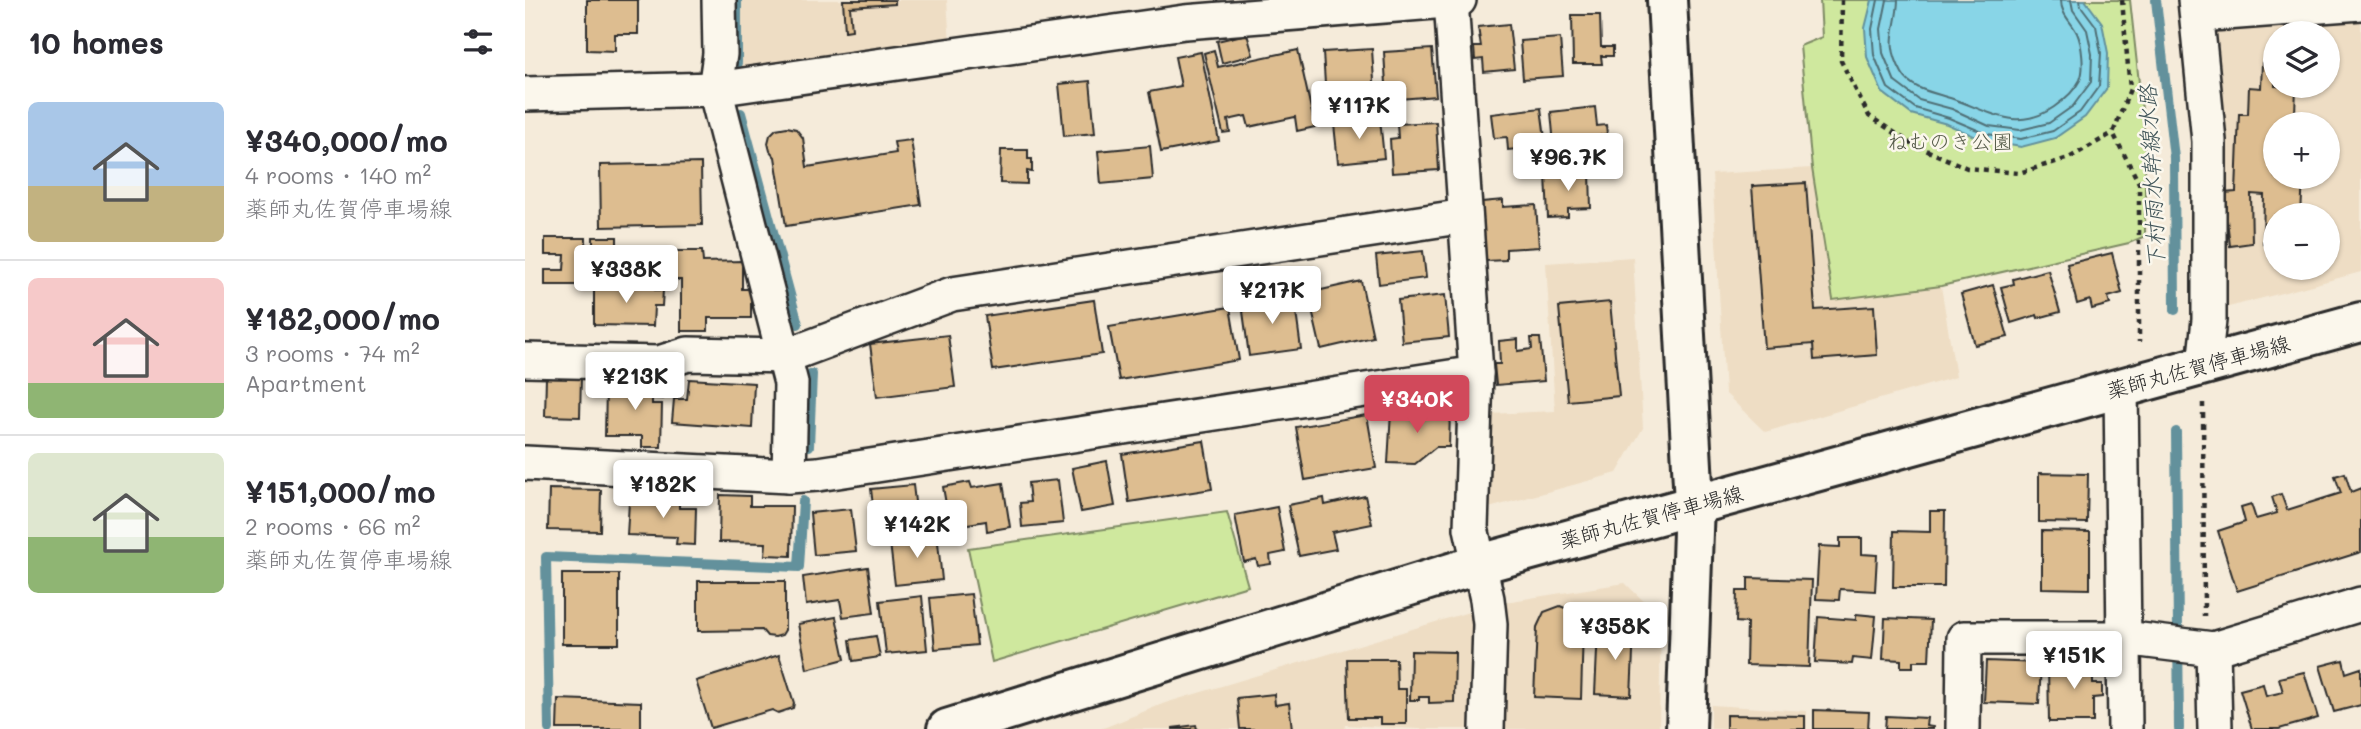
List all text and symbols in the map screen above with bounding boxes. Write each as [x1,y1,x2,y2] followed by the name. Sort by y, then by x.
[2263,21,2340,280] map controls
[2263,21,2340,98] button: layers
[28,22,164,62] text: 10 homes
[459,23,497,61] icon: filters
[1310,82,1408,141] pin: ¥117K
[2131,82,2171,270] water label: 下村雨水幹線水路
[1327,89,1391,119] text: ¥117K
[2263,112,2340,189] button: +
[245,120,448,160] text: ¥340,000/mo
[1887,127,2013,154] park label: ねむのき公園
[84,130,168,214] icon: home
[1511,134,1625,193] pin: ¥96.7K
[1529,141,1607,171] text: ¥96.7K
[245,160,431,190] text: 4 rooms · 140 m²
[245,193,452,223] text: 薬師丸佐賀停車場線
[2263,203,2340,280] button: −
[577,246,675,305] pin: ¥338K
[590,253,662,283] text: ¥338K
[1223,266,1321,326] pin: ¥217K
[1239,274,1305,304] text: ¥217K
[245,298,440,338] text: ¥182,000/mo
[84,306,168,390] icon: home
[2103,329,2293,403] street label: 薬師丸佐賀停車場線
[245,338,420,368] text: 3 rooms · 74 m²
[586,352,684,412] pin: ¥213K
[601,360,669,390] text: ¥213K
[245,368,367,398] text: Apartment
[1368,376,1466,435] pin: ¥340K
[1380,383,1454,413] text: ¥340K
[614,461,712,520] pin: ¥182K
[629,468,697,498] text: ¥182K
[245,471,435,511] text: ¥151,000/mo
[1556,479,1746,553] street label: 薬師丸佐賀停車場線
[84,481,168,565] icon: home
[868,500,966,560] pin: ¥142K
[883,508,951,538] text: ¥142K
[245,511,420,541] text: 2 rooms · 66 m²
[245,544,452,574] text: 薬師丸佐賀停車場線
[1566,602,1664,662] pin: ¥358K
[1579,610,1651,640] text: ¥358K
[2025,632,2123,691] pin: ¥151K
[2042,639,2106,669] text: ¥151K

